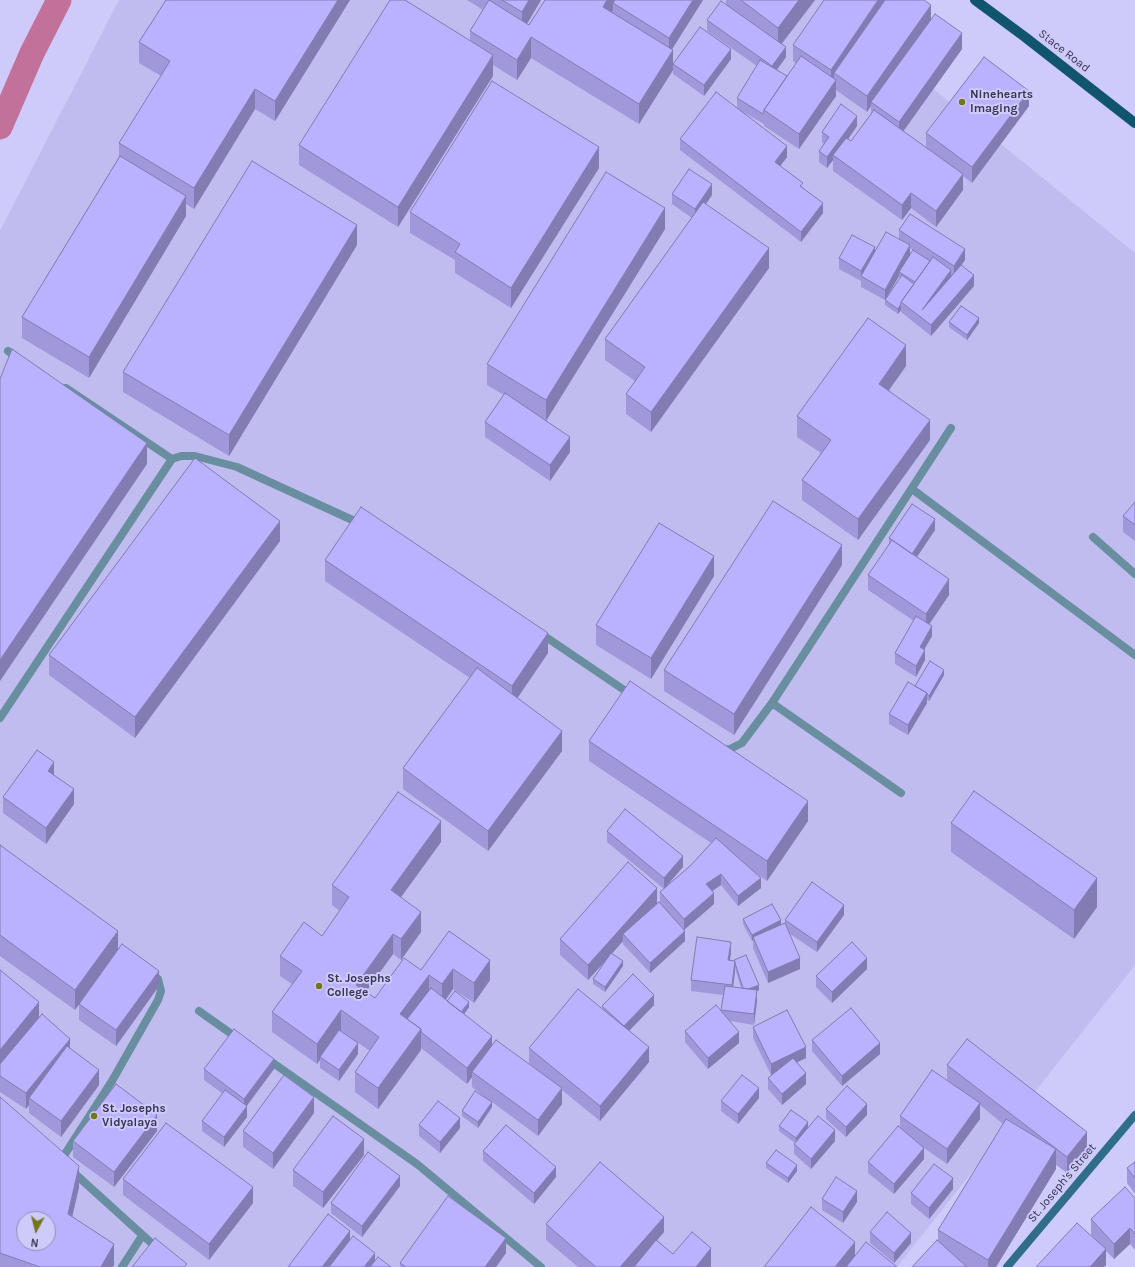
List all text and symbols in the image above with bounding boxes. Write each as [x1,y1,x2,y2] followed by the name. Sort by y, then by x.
[1035,26,1093,76] street label: Stace Road
[970,88,1033,116] place label: Ninehearts Imaging
[957,97,967,107] marker: Ninehearts Imaging
[327,972,391,1000] place label: St. Josephs College
[314,981,324,991] marker: St. Josephs College
[102,1102,166,1130] place label: St. Josephs Vidyalaya
[89,1111,99,1121] marker: St. Josephs Vidyalaya
[1025,1141,1099,1225] street label: St. Joseph's Street
[16,1211,56,1251] north arrow
[30,1235,39,1249] text: N

